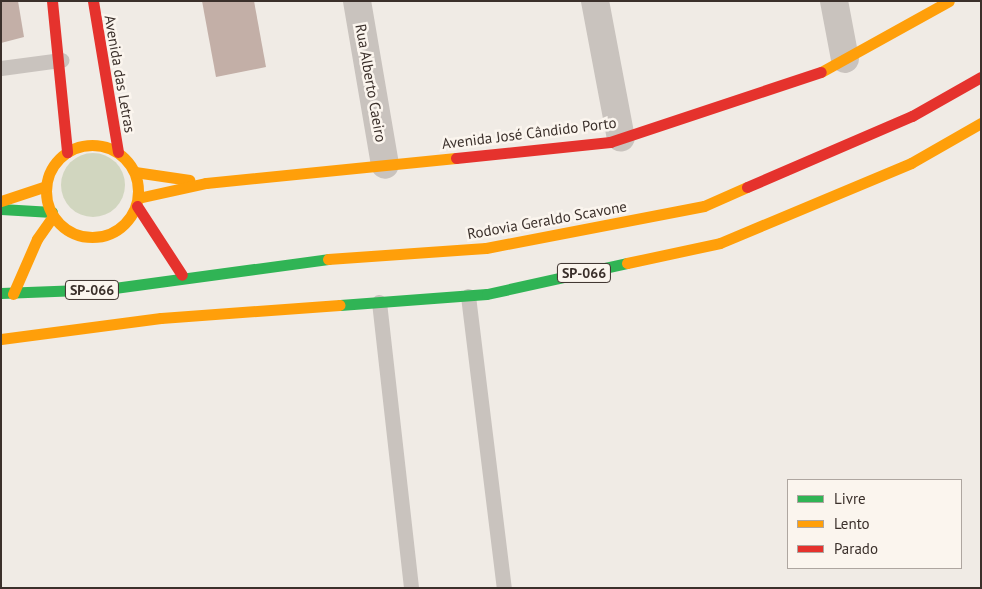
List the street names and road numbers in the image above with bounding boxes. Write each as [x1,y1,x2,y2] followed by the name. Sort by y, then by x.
[101,14,139,134] street label: Avenida das Letras
[352,22,390,144] street label: Rua Alberto Caeiro
[441,113,617,153] street label: Avenida José Cândido Porto
[466,197,628,243] street label: Rodovia Geraldo Scavone
[556,262,612,284] road number: SP-066
[64,278,120,302] road number: SP-066

